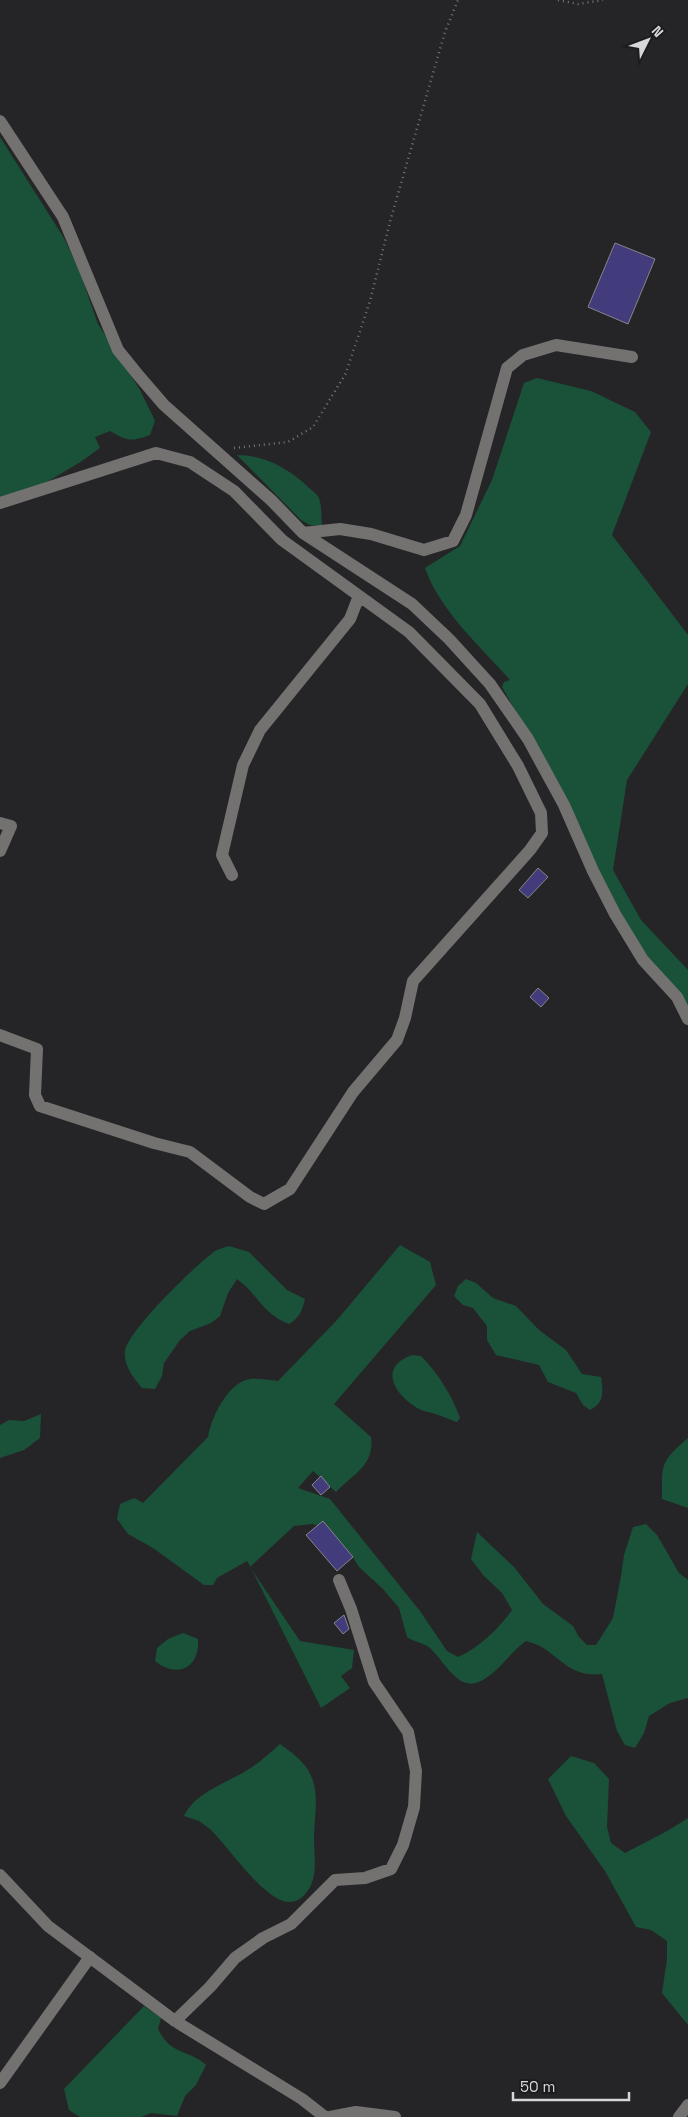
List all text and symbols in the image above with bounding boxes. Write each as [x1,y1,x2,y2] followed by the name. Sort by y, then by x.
[623,15,673,65] north arrow
[648,22,667,41] text: N
[513,2070,629,2102] scale bar
[520,2077,555,2096] text: 50 m

